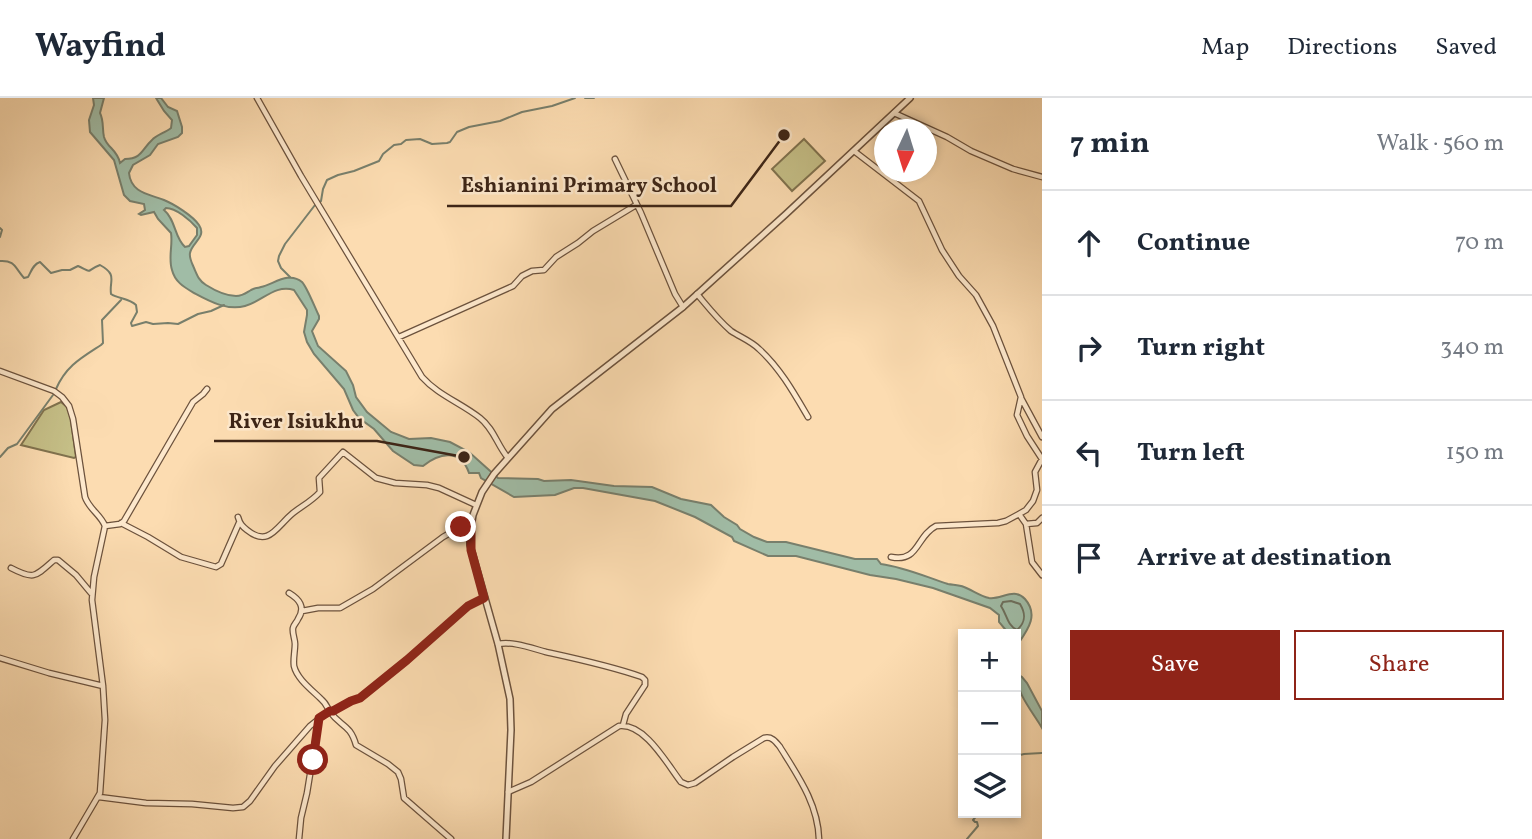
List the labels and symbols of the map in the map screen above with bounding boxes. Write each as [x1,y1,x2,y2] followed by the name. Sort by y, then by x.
[874,119,937,182] north arrow
[447,164,731,206] callout: Eshianini Primary School
[461,172,717,201] text: Eshianini Primary School
[214,399,377,441] callout: River Isiukhu
[228,408,364,437] text: River Isiukhu
[445,511,476,542] route end
[297,744,328,775] route start

